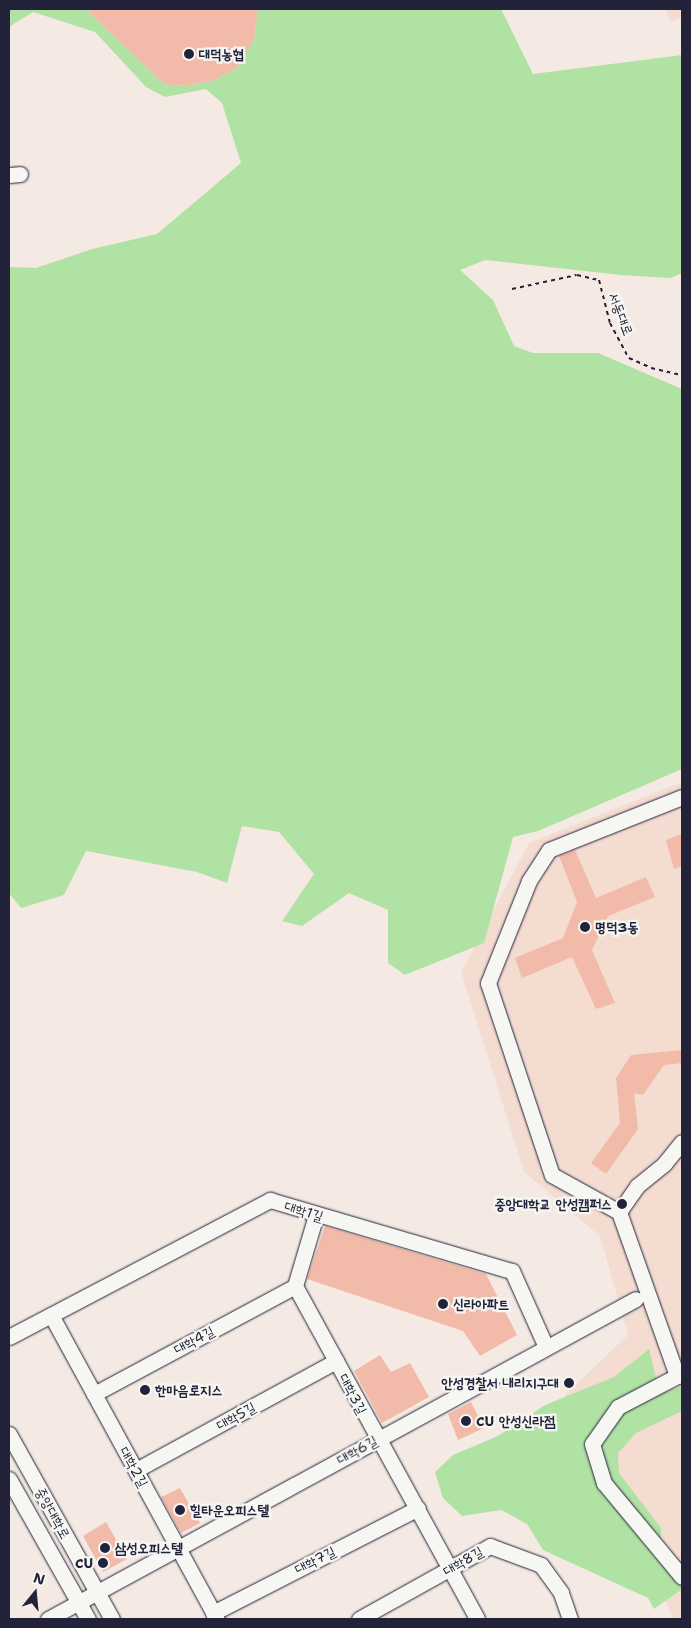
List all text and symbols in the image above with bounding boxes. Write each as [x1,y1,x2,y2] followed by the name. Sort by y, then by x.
[199,46,244,62] place label: 대덕농협
[183,48,195,60] marker: 대덕농협
[605,290,637,338] street label: 서동대로
[595,919,639,935] place label: 명덕3동
[579,921,591,933] marker: 명덕3동
[495,1196,612,1212] place label: 중앙대학교 안성캠퍼스
[283,1197,325,1225] street label: 대학1길
[616,1198,628,1210] marker: 중앙대학교 안성캠퍼스
[453,1296,509,1312] place label: 신라아파트
[437,1298,449,1310] marker: 신라아파트
[171,1322,217,1358] street label: 대학4길
[335,1371,371,1417] street label: 대학3길
[442,1375,559,1391] place label: 안성경찰서 내리지구대
[563,1377,575,1389] marker: 안성경찰서 내리지구대
[155,1382,223,1398] place label: 한마음로지스
[139,1384,151,1396] marker: 한마음로지스
[213,1398,259,1434] street label: 대학5길
[476,1413,555,1429] place label: CU 안성신라점
[460,1415,472,1427] marker: CU 안성신라점
[334,1432,380,1468] street label: 대학6길
[116,1444,152,1490] street label: 대학2길
[32,1484,74,1542] street label: 중앙대학로
[190,1502,269,1518] place label: 힐타운오피스텔
[174,1504,186,1516] marker: 힐타운오피스텔
[115,1540,183,1556] place label: 삼성오피스텔
[99,1542,111,1554] marker: 삼성오피스텔
[292,1543,338,1577] street label: 대학7길
[440,1543,486,1579] street label: 대학8길
[75,1555,93,1571] place label: CU
[97,1557,109,1569] marker: CU
[10,1568,60,1618] north arrow
[31,1568,47,1589] text: N

